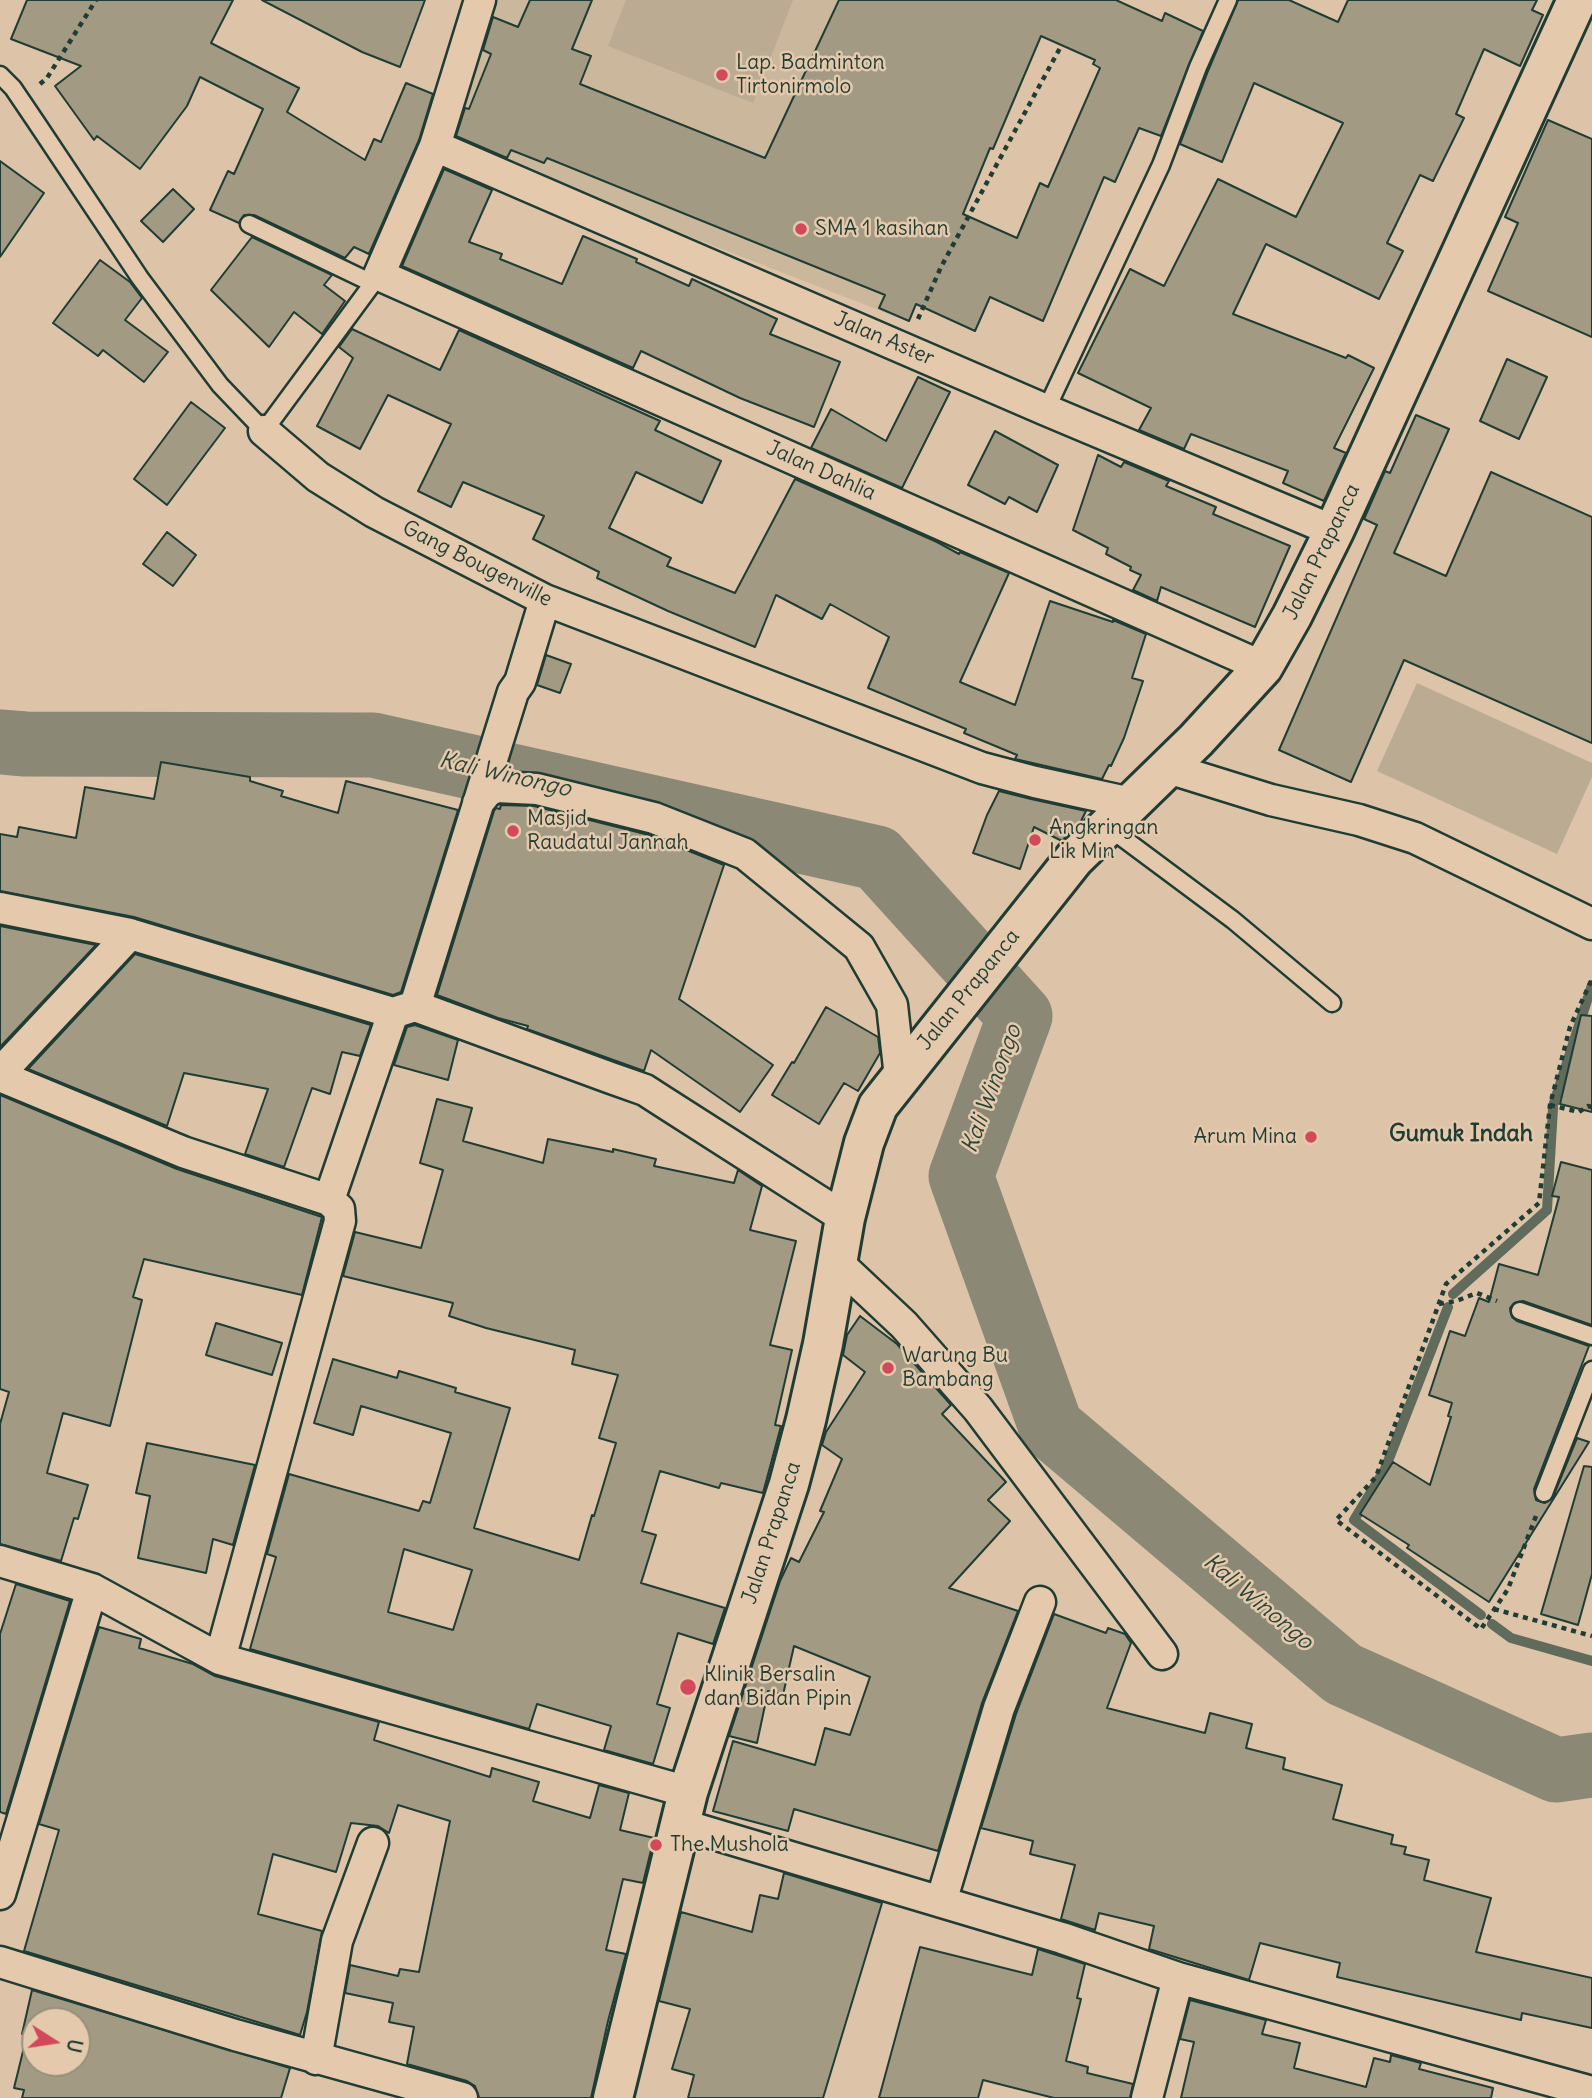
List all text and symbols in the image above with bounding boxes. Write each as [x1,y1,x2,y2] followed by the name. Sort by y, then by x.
[736,50,885,100] place label: Lap. Badminton Tirtonirmolo
[714,67,730,83] marker: Lap. Badminton Tirtonirmolo
[815,216,949,242] place label: SMA 1 kasihan
[793,221,809,237] marker: SMA 1 kasihan
[830,307,938,371] street label: Jalan Aster
[762,436,880,506] street label: Jalan Dahlia
[1278,480,1366,624] street label: Jalan Prapanca
[398,515,556,613] street label: Gang Bougenville
[436,746,574,804] water label: Kali Winongo
[527,806,689,856] place label: Masjid Raudatul Jannah
[1049,815,1158,865] place label: Angkringan Lik Min
[505,823,521,839] marker: Masjid Raudatul Jannah
[1027,832,1043,848] marker: Angkringan Lik Min
[913,925,1025,1055] street label: Jalan Prapanca
[956,1021,1028,1157] water label: Kali Winongo
[1389,1120,1533,1148] district label: Gumuk Indah
[1193,1124,1297,1150] place label: Arum Mina
[1303,1129,1319,1145] marker: Arum Mina
[902,1343,1008,1393] place label: Warung Bu Bambang
[880,1360,896,1376] marker: Warung Bu Bambang
[737,1459,807,1607] street label: Jalan Prapanca
[1198,1548,1318,1656] water label: Kali Winongo
[704,1662,852,1712] place label: Klinik Bersalin dan Bidan Pipin
[678,1677,698,1697] marker: Klinik Bersalin dan Bidan Pipin
[670,1832,789,1858] place label: The Mushola
[648,1837,664,1853] marker: The Mushola
[21,2007,91,2077] north arrow
[61,2037,88,2055] text: U

